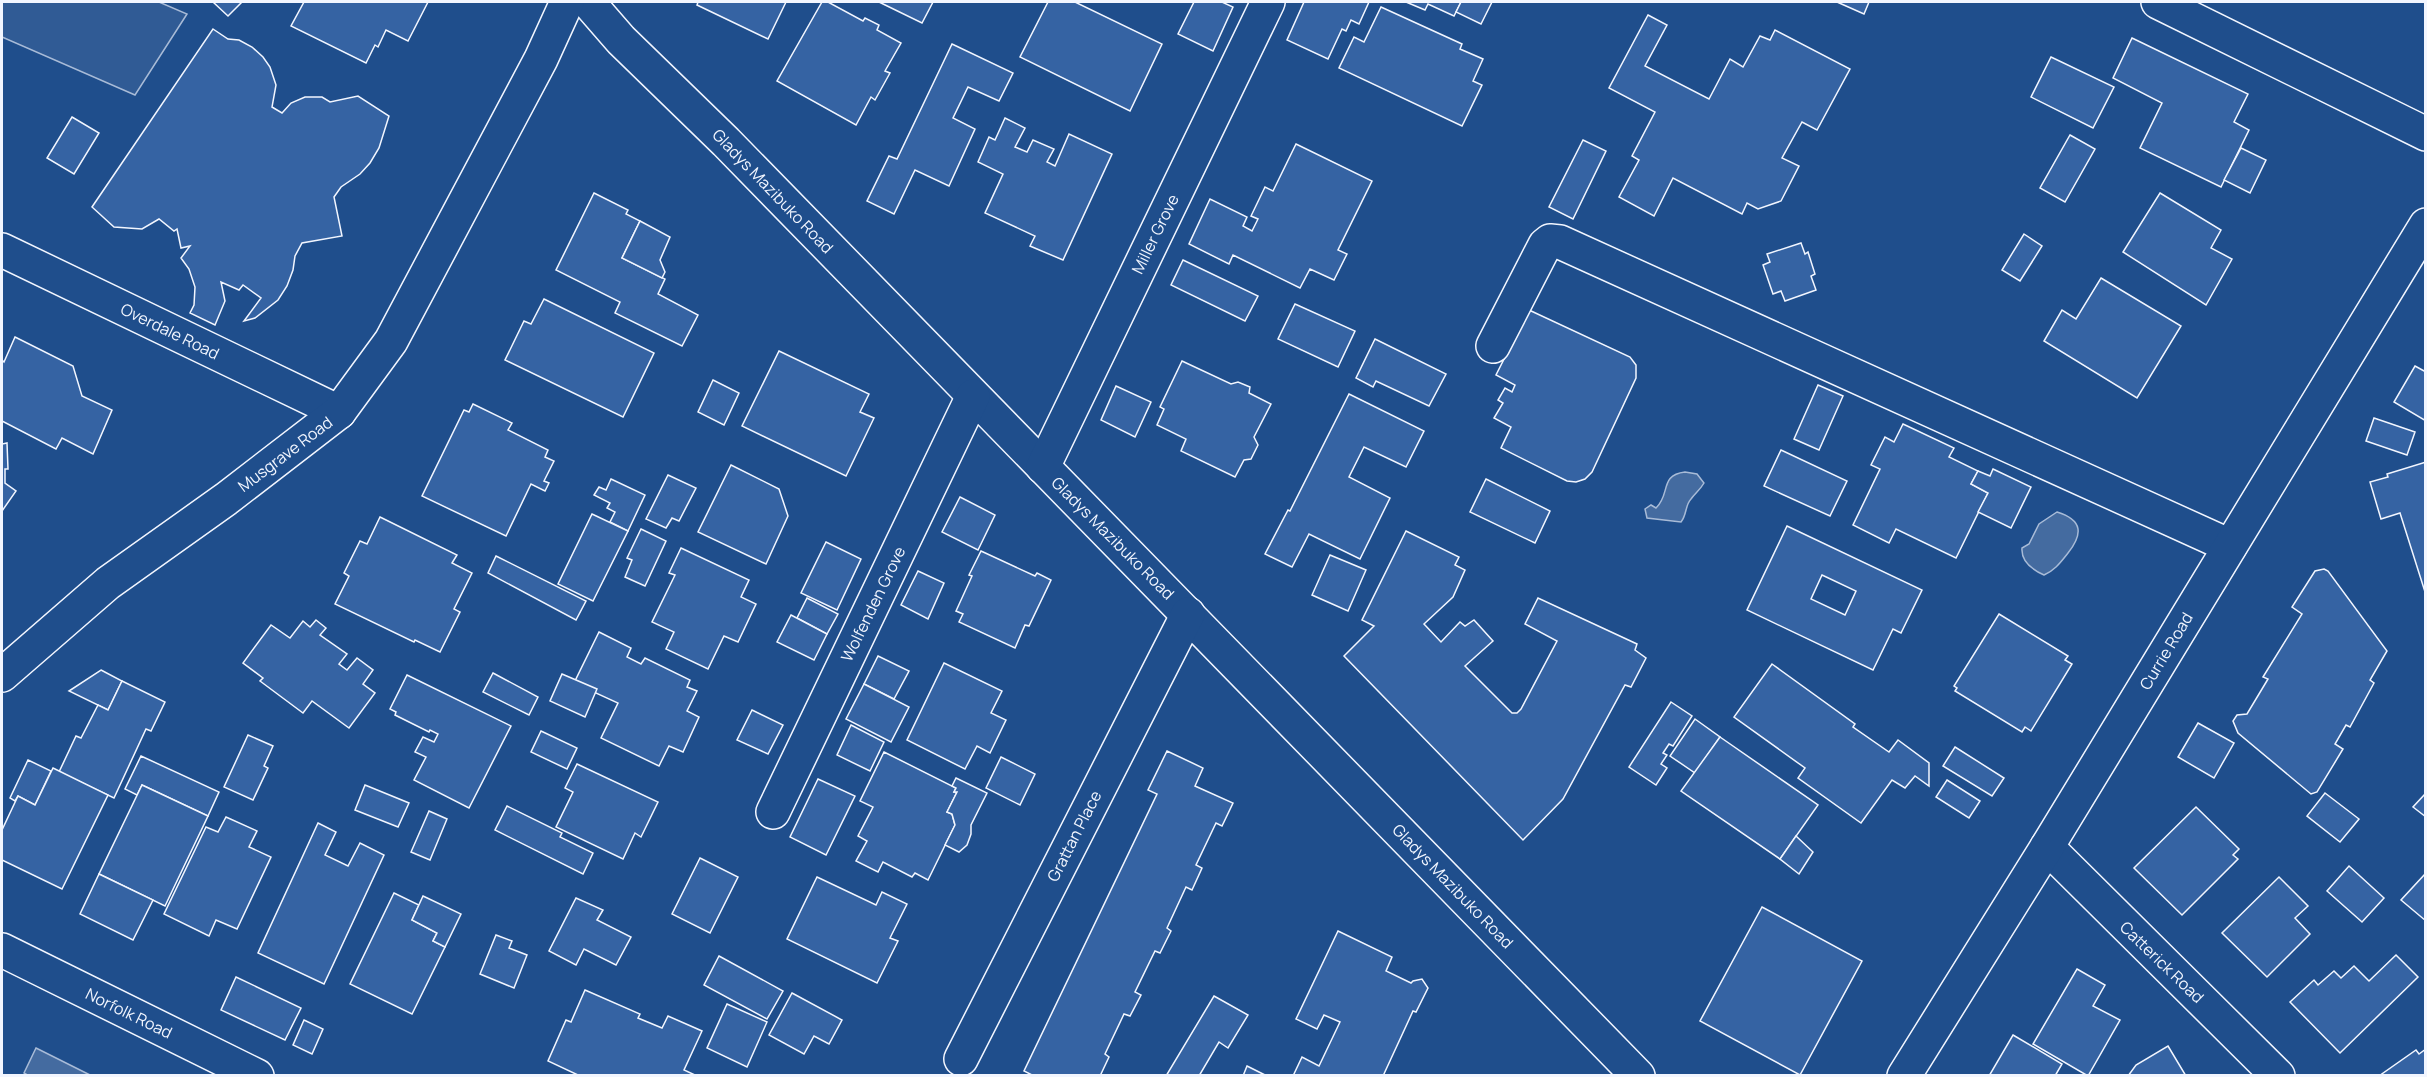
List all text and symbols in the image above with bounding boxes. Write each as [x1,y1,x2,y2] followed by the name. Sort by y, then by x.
[708,124,838,258] street label: Gladys Mazibuko Road
[1126,190,1184,278] street label: Miller Grove
[117,298,223,364] street label: Overdale Road
[233,411,337,497] street label: Musgrave Road
[1047,472,1179,604] street label: Gladys Mazibuko Road
[836,543,910,665] street label: Wolfenden Grove
[2134,608,2198,694] street label: Currie Road
[1042,787,1106,885] street label: Grattan Place
[1388,819,1518,953] street label: Gladys Mazibuko Road
[2115,916,2209,1008] street label: Catterick Road
[82,983,176,1043] street label: Norfolk Road

